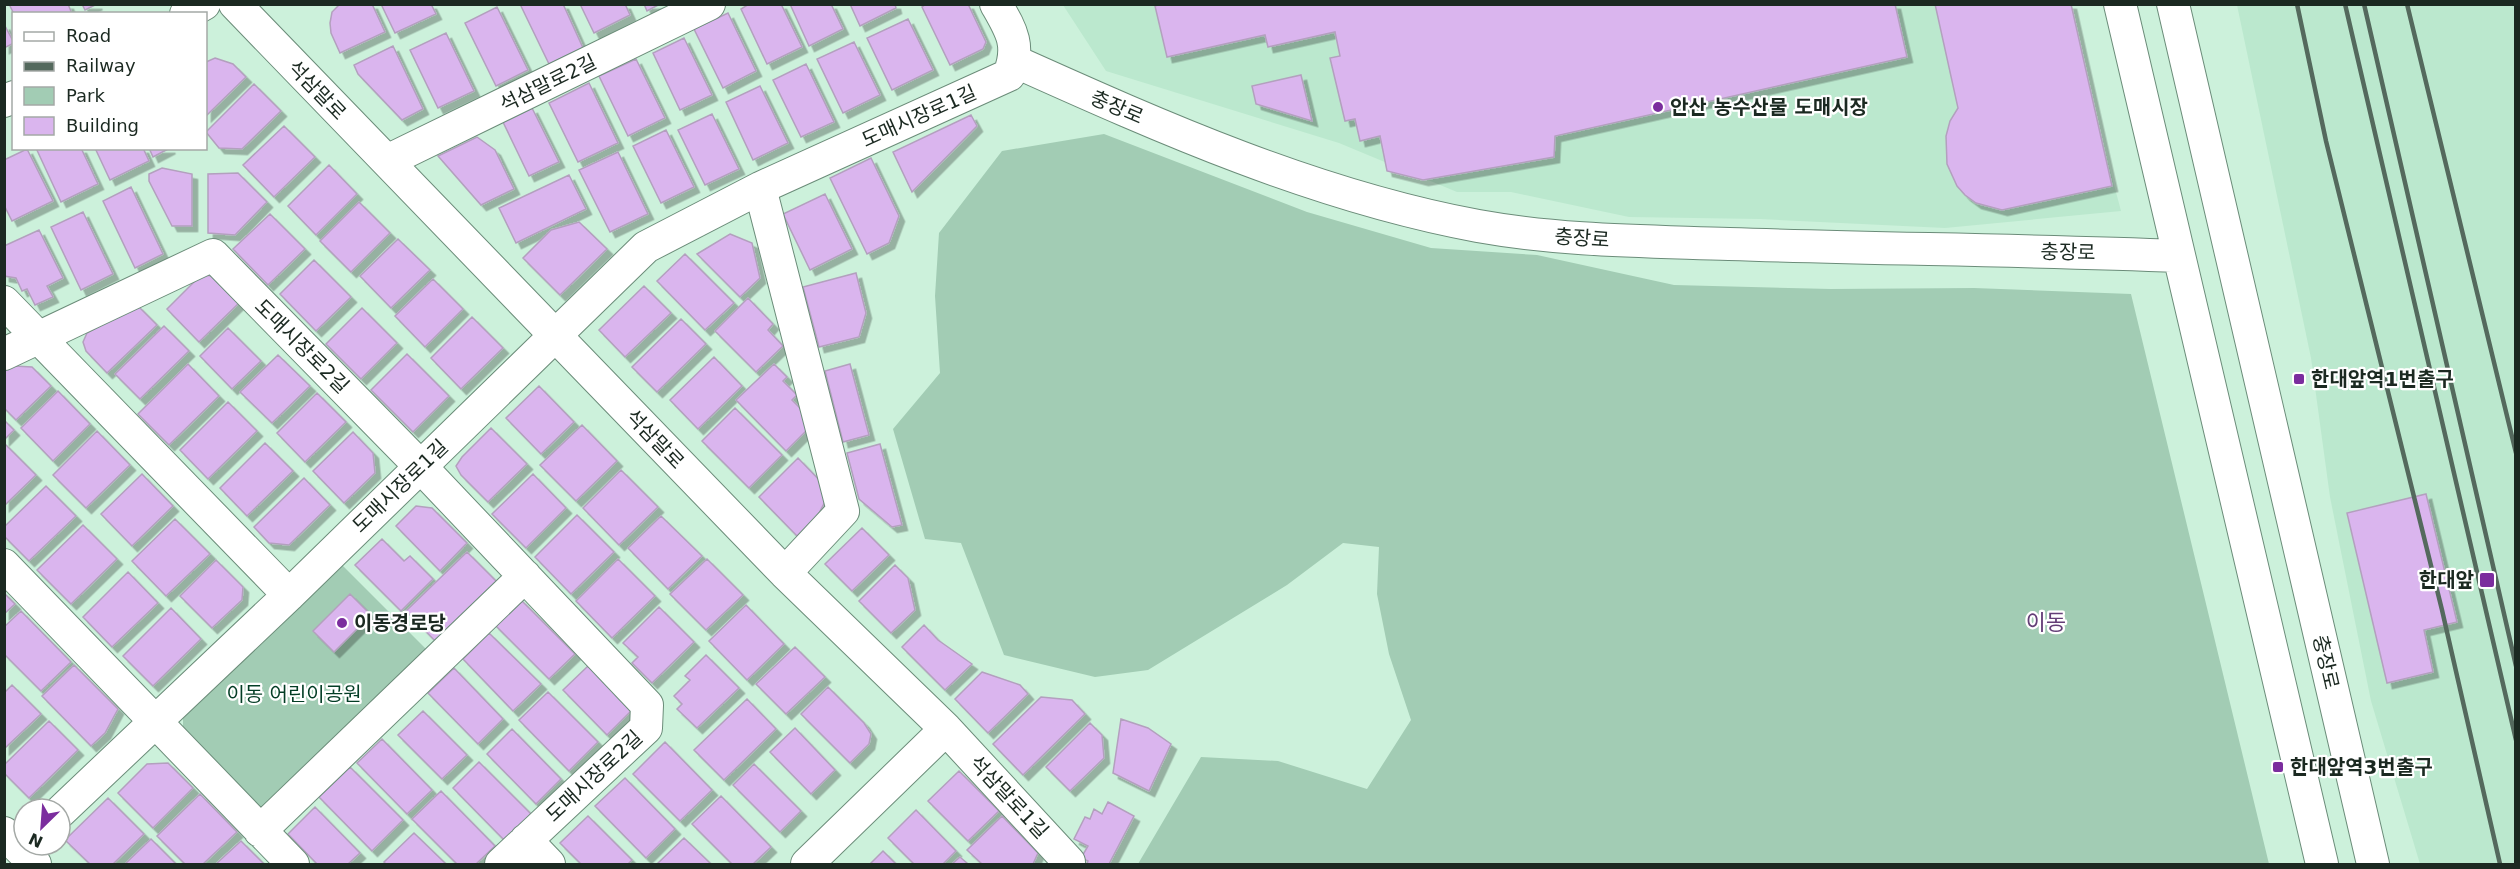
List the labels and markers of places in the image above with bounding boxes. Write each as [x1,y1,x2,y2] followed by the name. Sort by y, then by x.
[1670,95,1868,119] place label: 안산 농수산물 도매시장
[1651,100,1665,114] marker: 안산 농수산물 도매시장
[2311,367,2454,391] place label: 한대앞역1번출구
[2292,372,2306,386] marker: 한대앞역1번출구
[2419,568,2475,592] place label: 한대앞
[2478,571,2496,589] marker: 한대앞
[354,611,446,635] place label: 이동경로당
[335,616,349,630] marker: 이동경로당
[2290,755,2433,779] place label: 한대앞역3번출구
[2271,760,2285,774] marker: 한대앞역3번출구

